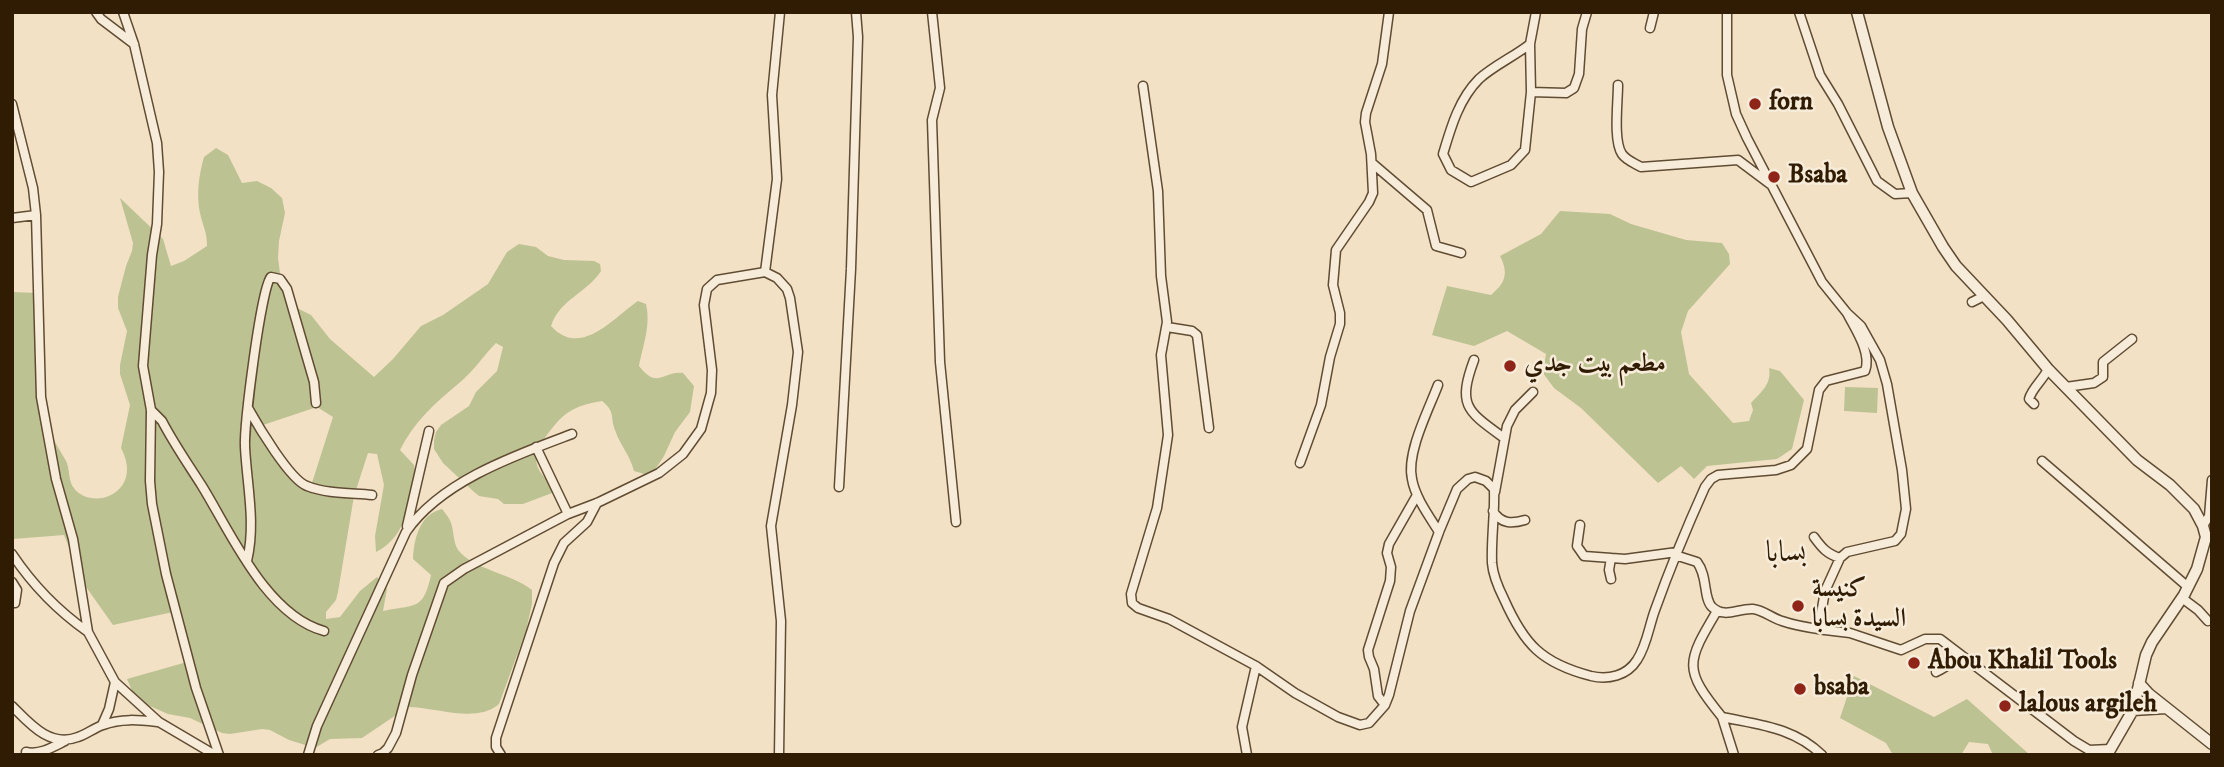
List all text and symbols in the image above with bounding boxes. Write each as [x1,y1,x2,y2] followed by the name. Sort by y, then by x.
[1769,88,1813,120] place label: forn
[1747,96,1763,112] marker: forn
[1788,161,1847,193] place label: Bsaba
[1766,169,1782,185] marker: Bsaba
[1524,350,1666,382] place label: مطعم بيت جدي
[1502,358,1518,374] marker: مطعم بيت جدي
[1766,537,1806,573] district label: بسابا
[1812,575,1906,636] place label: كنيسة السيدة بسابا
[1790,598,1806,614] marker: كنيسة السيدة بسابا
[1928,647,2117,679] place label: Abou Khalil Tools
[1906,655,1922,671] marker: Abou Khalil Tools
[1814,673,1869,705] place label: bsaba
[1792,681,1808,697] marker: bsaba
[2019,690,2157,722] place label: lalous argileh
[1997,698,2013,714] marker: lalous argileh

